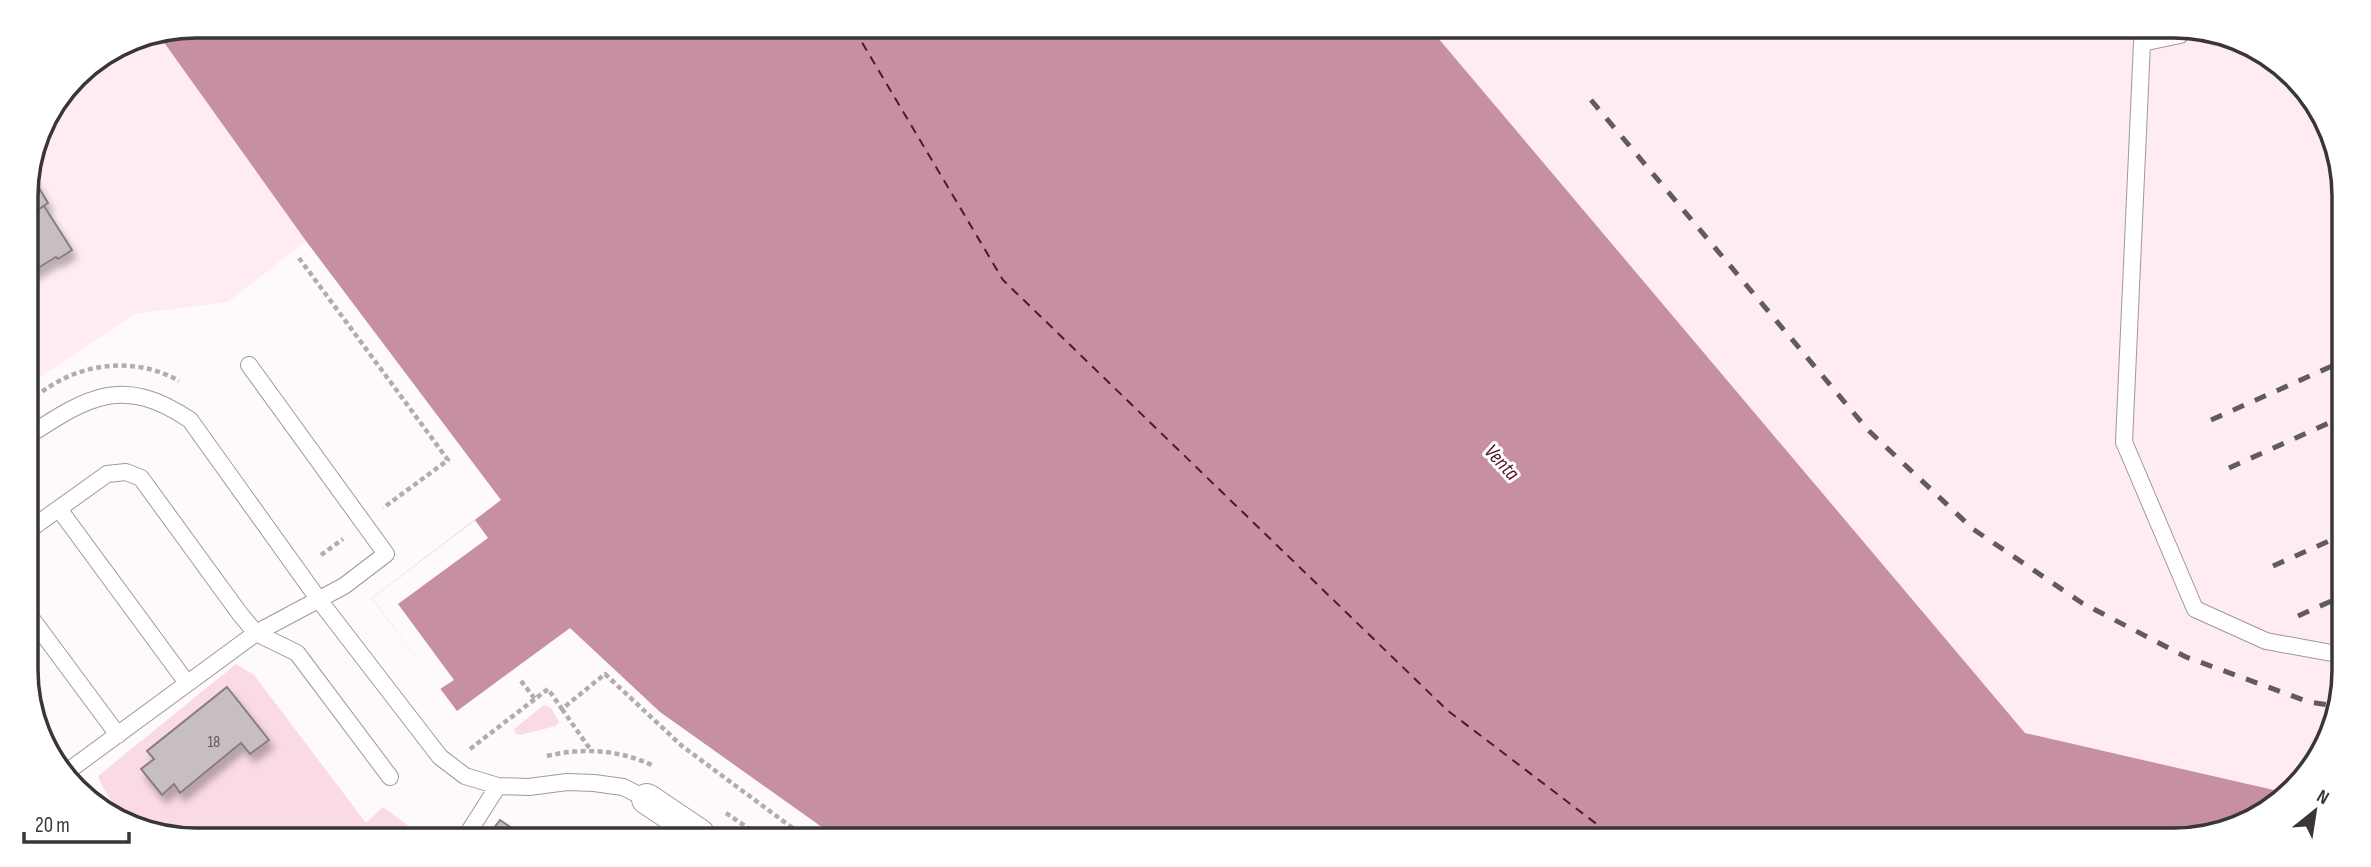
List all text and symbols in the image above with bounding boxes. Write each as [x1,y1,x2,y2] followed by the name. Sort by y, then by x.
[1479,439,1525,486] water label: Venta
[208,733,220,752] house number: 18
[2280,776,2350,846] north arrow
[2313,785,2333,810] text: N
[24,800,130,844] scale bar
[35,813,70,838] text: 20 m

